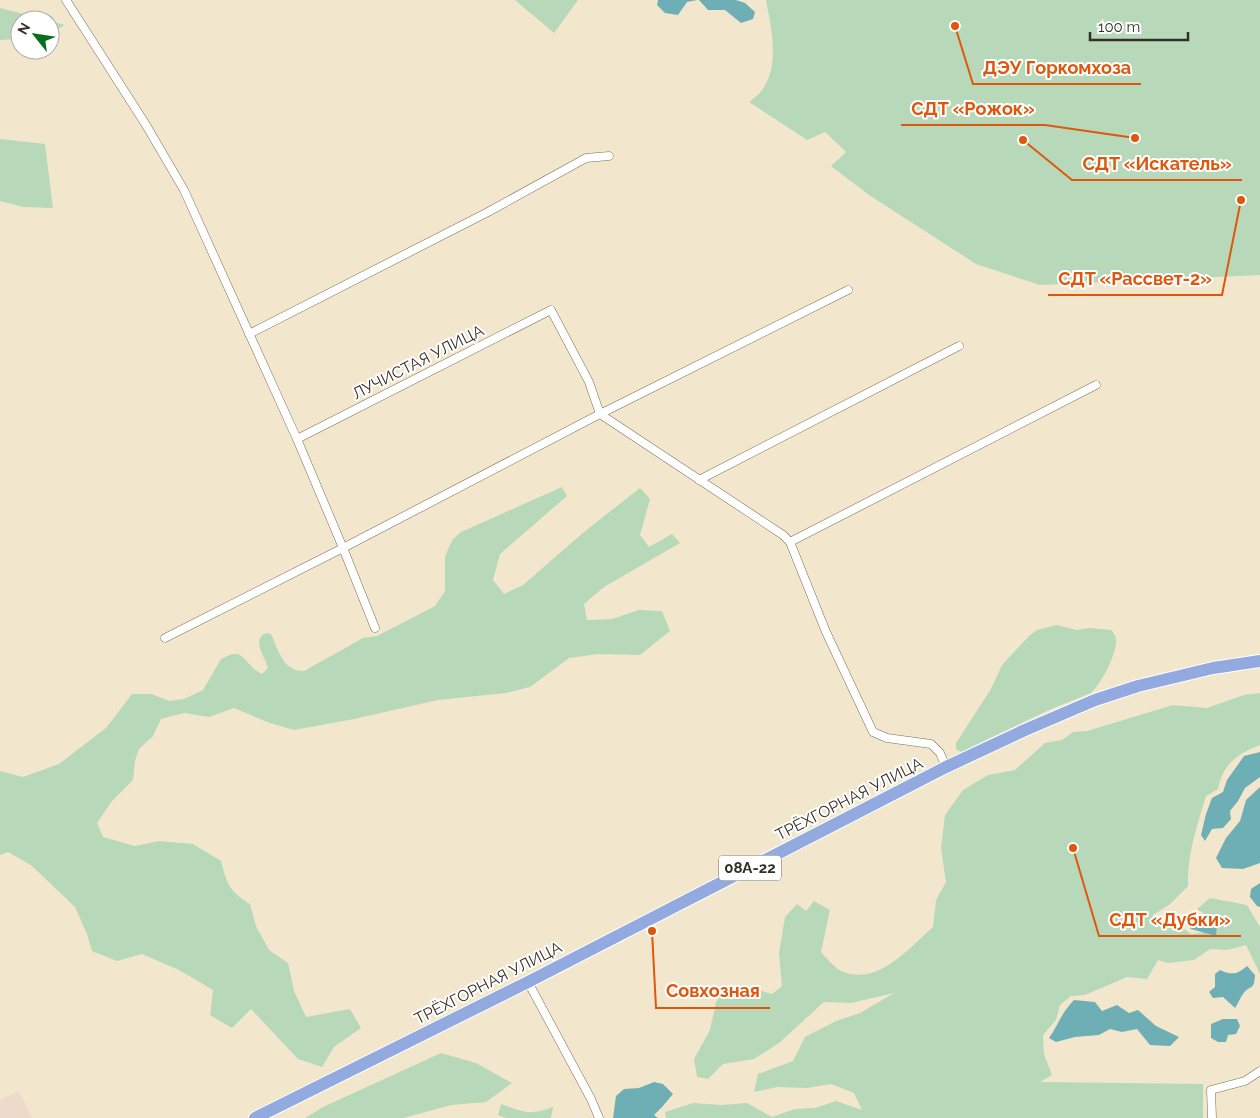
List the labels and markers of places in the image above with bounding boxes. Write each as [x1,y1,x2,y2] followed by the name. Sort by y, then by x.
[973,51,1141,84] callout: ДЭУ Горкомхоза
[901,92,1045,125] callout: СДТ «Рожок»
[1072,147,1242,180] callout: СДТ «Искатель»
[1048,262,1222,295] callout: СДТ «Рассвет-2»
[1099,903,1241,936] callout: СДТ «Дубки»
[656,975,770,1008] callout: Совхозная

